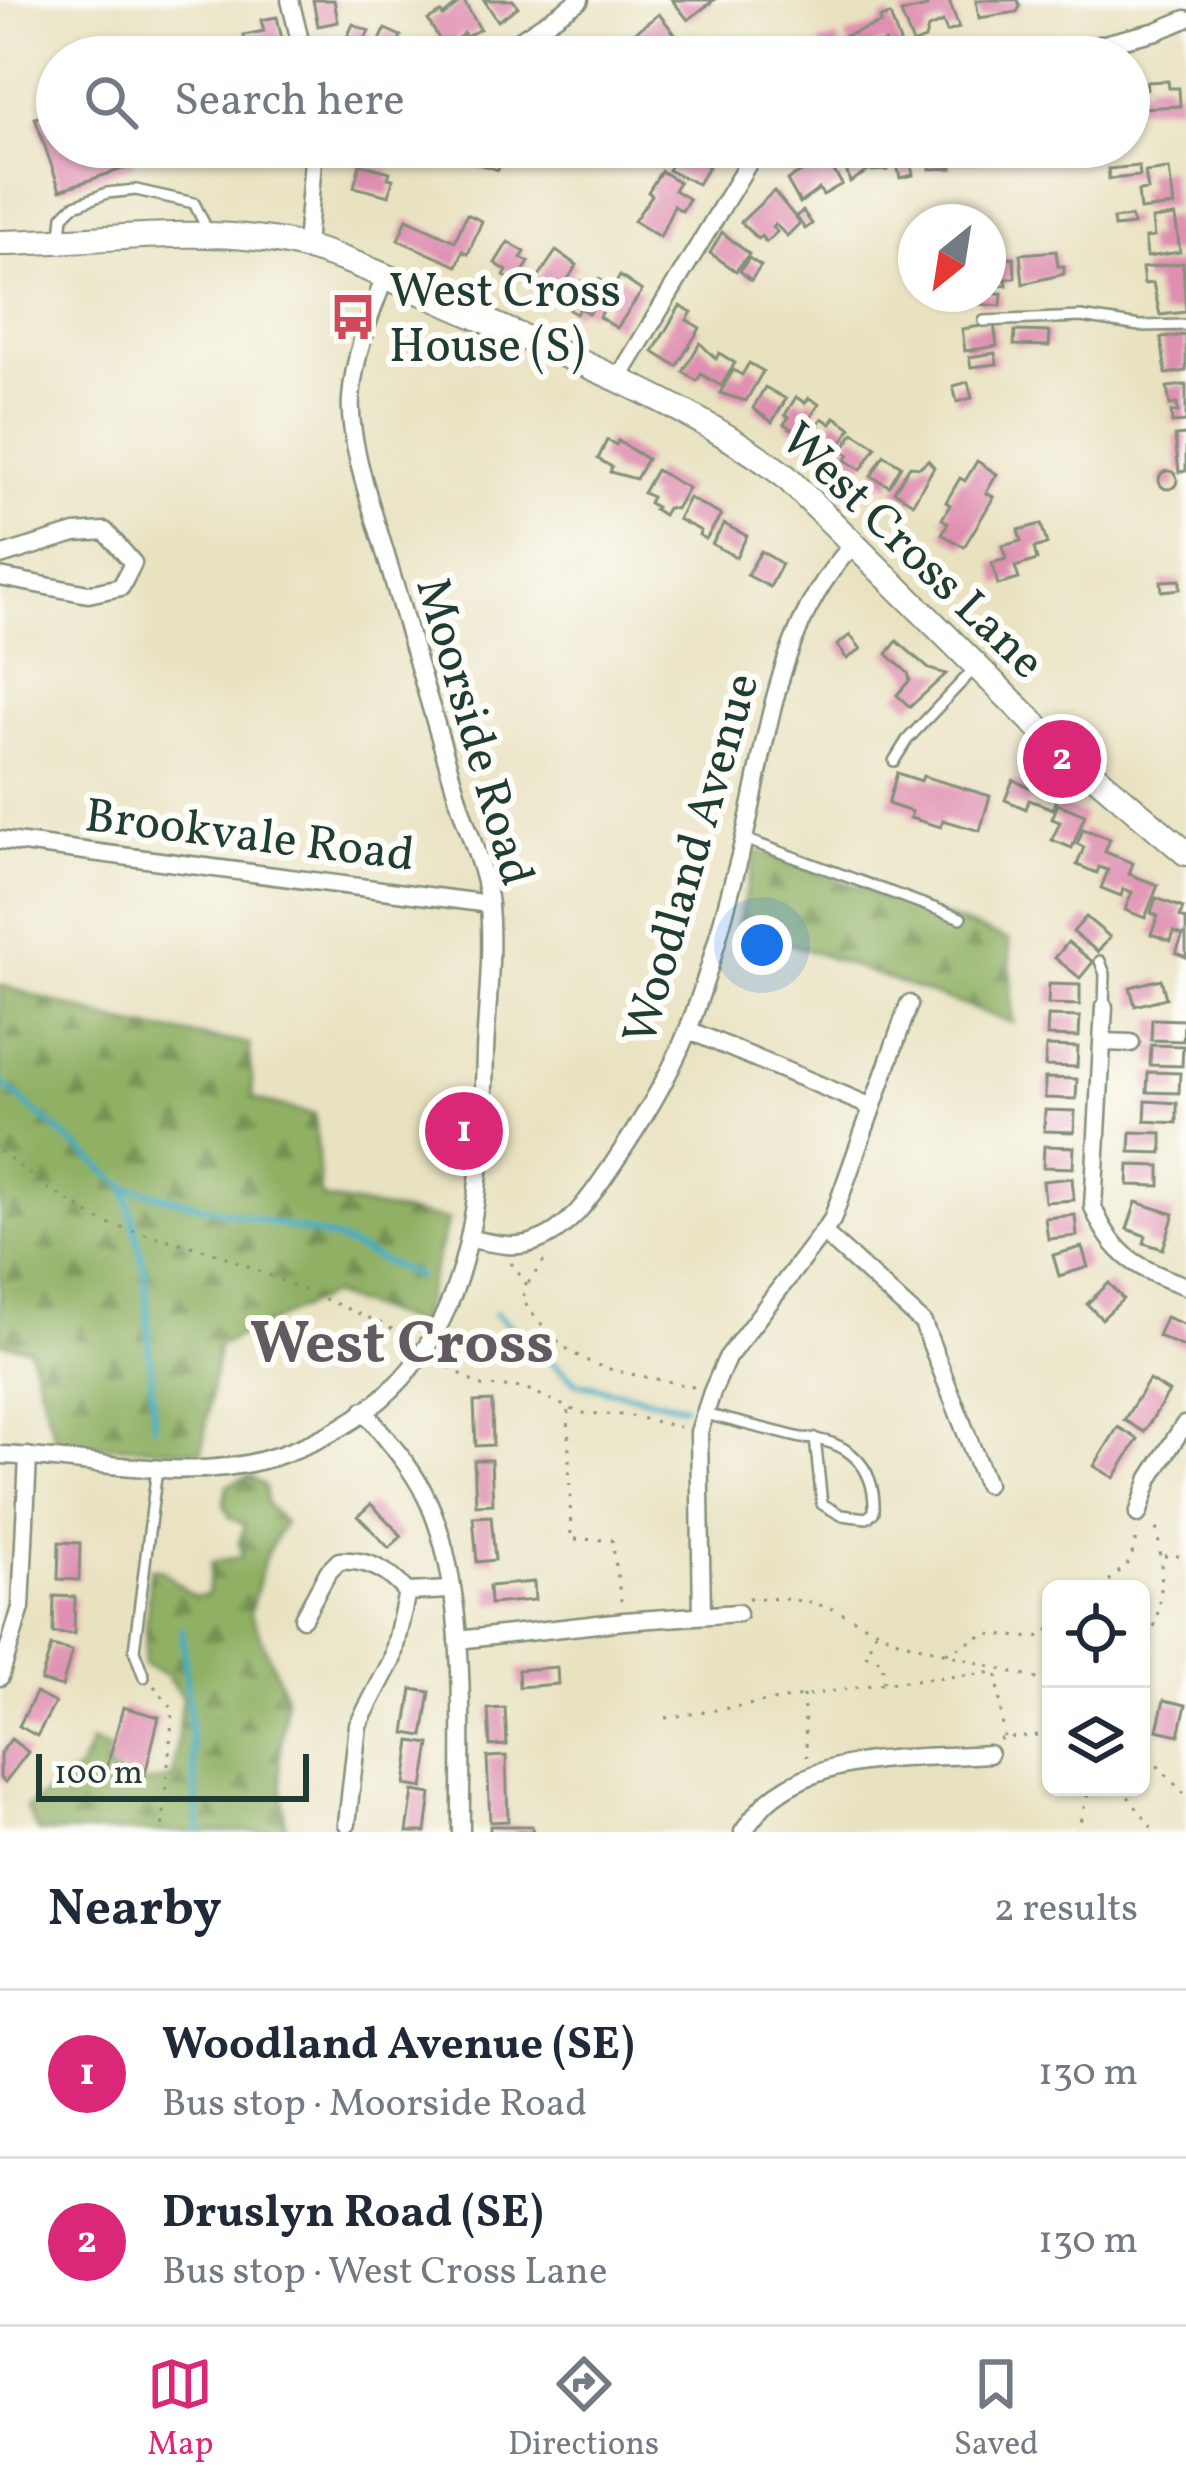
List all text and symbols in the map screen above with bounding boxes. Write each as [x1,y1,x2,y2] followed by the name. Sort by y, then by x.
[36,36,1150,168] search box
[78,69,144,135] icon: search
[174,71,405,134] text: Search here
[898,204,1006,312] north arrow
[389,260,621,382] place label: West Cross House (S)
[328,292,378,342] bus stop icon: West Cross House (S)
[764,409,1058,696] street label: West Cross Lane
[397,570,549,894] street label: Moorside Road
[608,666,778,1053] street label: Woodland Avenue
[1023,714,1101,804] pin: 2
[81,784,418,891] street label: Brookvale Road
[732,915,792,975] your location
[425,1086,503,1176] pin: 1
[250,1305,554,1388] district label: West Cross
[1042,1580,1150,1796] map controls
[1042,1580,1150,1688] button: locate
[1042,1688,1150,1796] button: layers
[36,1748,309,1801] scale bar
[54,1752,143,1798] text: 100 m
[48,1875,222,1946] text: Nearby
[994,1883,1138,1937] text: 2 results
[162,2015,635,2078] text: Woodland Avenue (SE)
[79,2047,95,2101] text: 1
[1038,2047,1138,2101] text: 130 m
[162,2078,587,2132] text: Bus stop · Moorside Road
[162,2183,544,2246] text: Druslyn Road (SE)
[77,2215,97,2269] text: 2
[1038,2215,1138,2269] text: 130 m
[162,2246,607,2300] text: Bus stop · West Cross Lane
[147,2351,213,2469] tab: Map
[508,2351,659,2469] tab: Directions
[954,2351,1039,2469] tab: Saved

